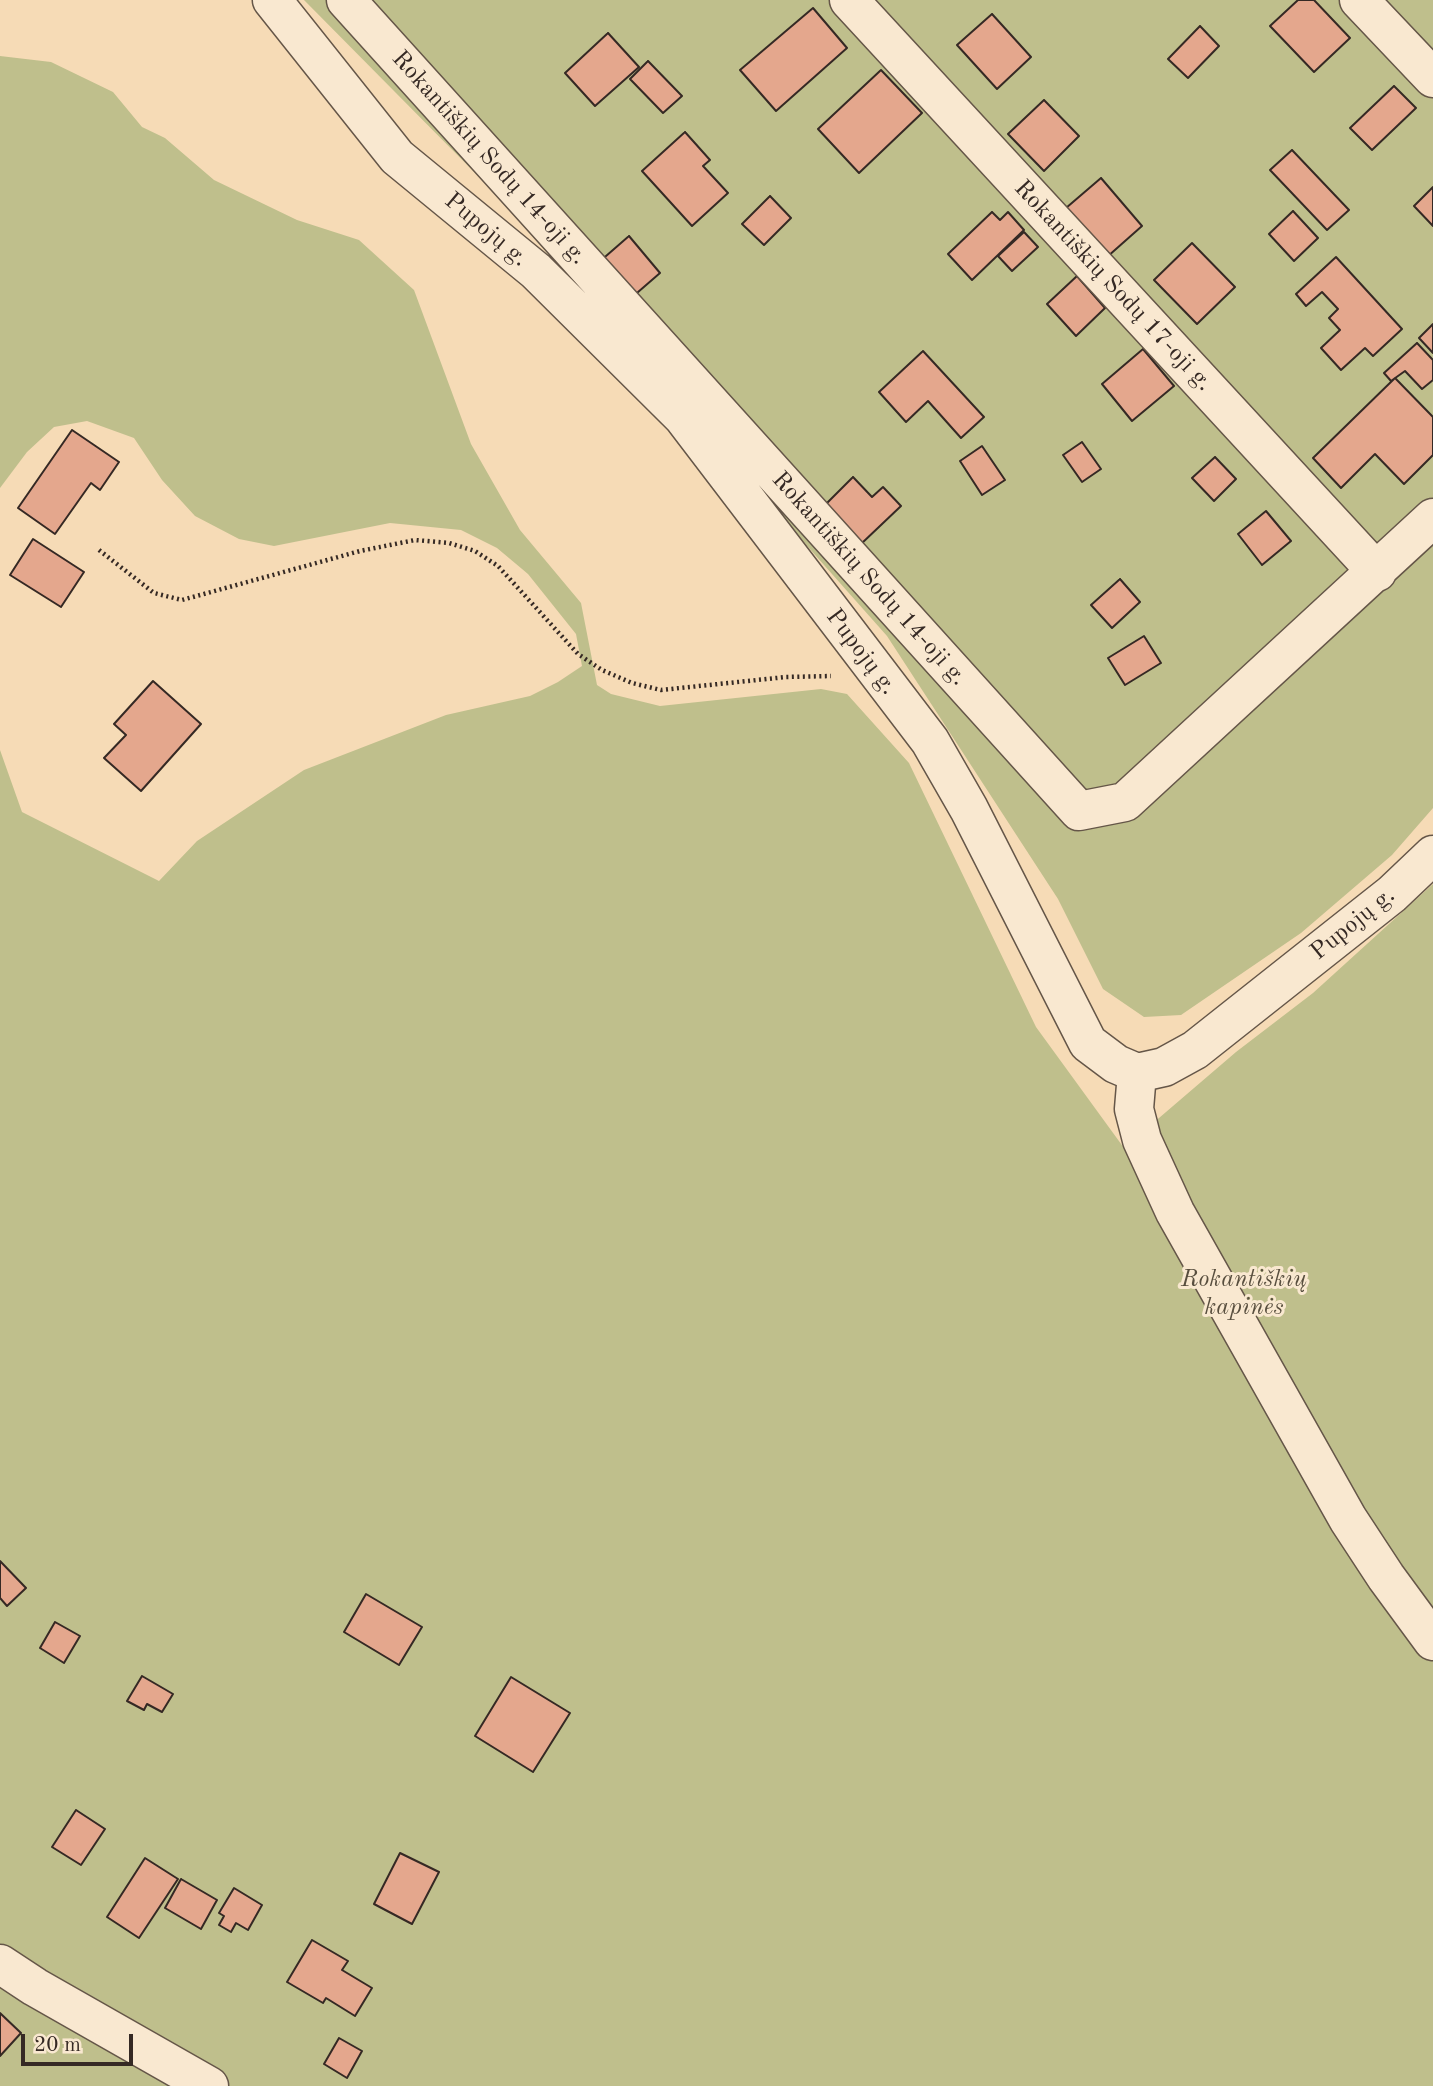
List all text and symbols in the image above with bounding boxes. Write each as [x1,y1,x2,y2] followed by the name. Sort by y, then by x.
[385,45,593,271] street label: Rokantiškių Sodų 14-oji g.
[1008,174,1218,398] street label: Rokantiškių Sodų 17-oji g.
[438,187,534,273] street label: Pupojų g.
[765,466,973,692] street label: Rokantiškių Sodų 14-oji g.
[819,603,903,701] street label: Pupojų g.
[1305,881,1401,967] street label: Pupojų g.
[1181,1266,1307,1322] park label: Rokantiškių kapinės
[24,2020,136,2064] scale bar
[34,2035,81,2056] text: 20 m

